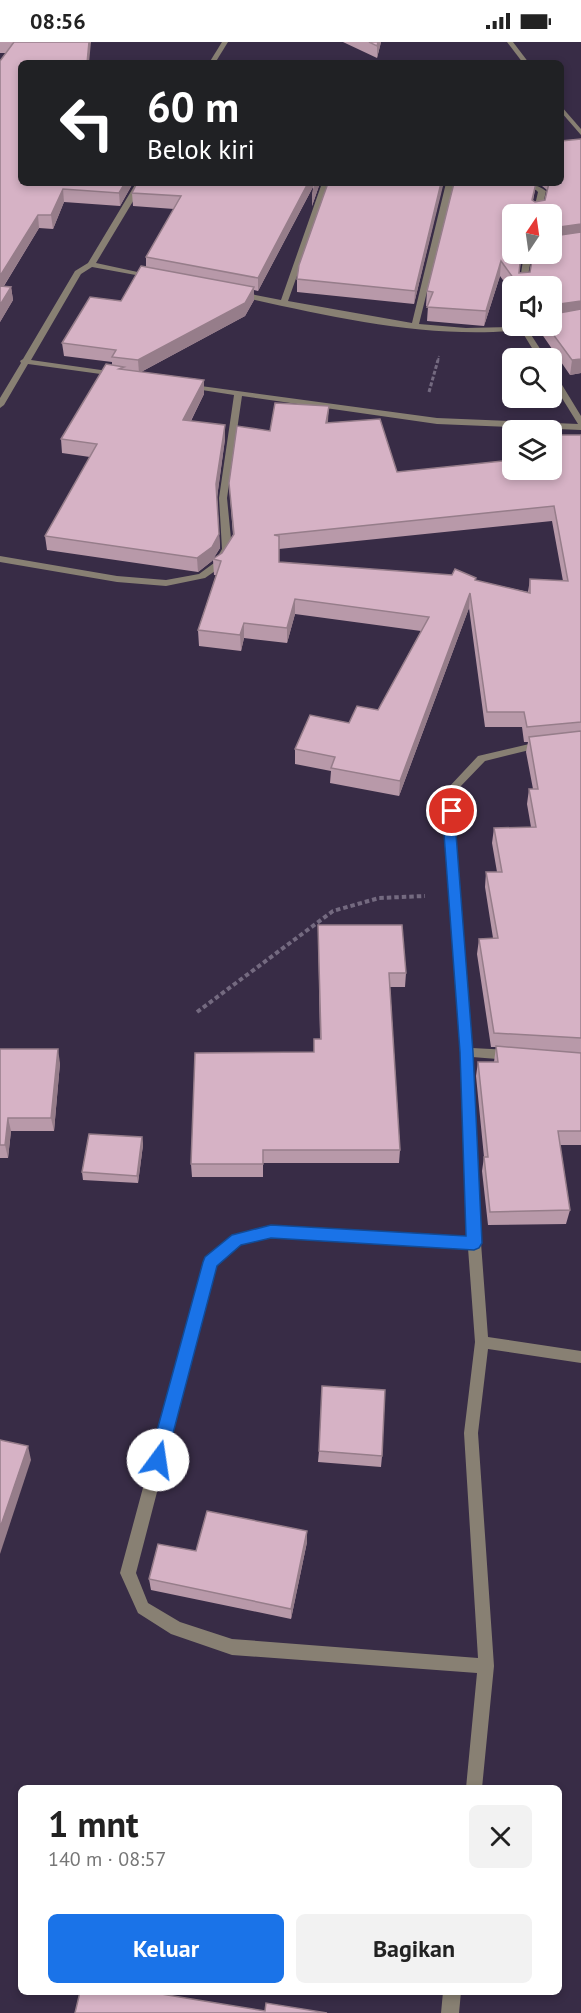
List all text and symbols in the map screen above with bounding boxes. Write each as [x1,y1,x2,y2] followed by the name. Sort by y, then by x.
[30,7,86,35] text: 08:56
[147,79,239,134] text: 60 m
[48,84,126,162] icon: left
[147,132,255,166] text: Belok kiri
[502,204,562,264] north arrow
[502,204,562,480] map controls
[502,276,562,336] button: sound
[502,348,562,408] button: search
[502,420,562,480] button: layers
[426,785,477,836] pin
[435,794,468,827] icon: arrive
[126,1428,190,1492] position arrow
[48,1800,139,1847] text: 1 mnt
[469,1805,532,1868] button: close
[48,1846,166,1872] text: 140 m · 08:57
[48,1914,284,1983] button: Keluar
[296,1914,532,1983] button: Bagikan

